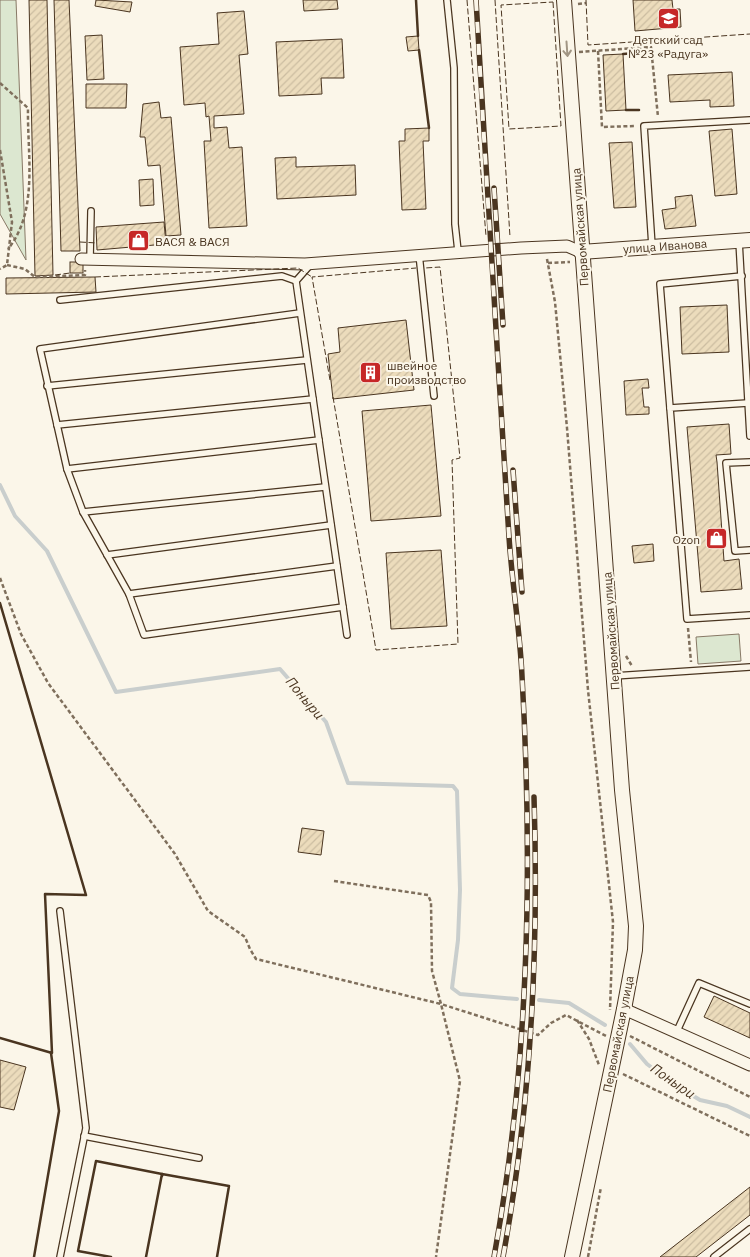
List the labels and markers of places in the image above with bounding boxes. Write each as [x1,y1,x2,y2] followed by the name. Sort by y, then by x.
[656,6,680,30] school or university icon: Детский сад №23 «Радуга»
[628,32,708,61] place label: Детский сад №23 «Радуга»
[127,229,151,253] shop icon: ВАСЯ & ВАСЯ
[155,234,230,249] place label: ВАСЯ & ВАСЯ
[387,358,467,387] place label: швейное производство
[359,360,383,384] building icon: швейное производство
[704,527,728,551] shop icon: Ozon
[673,532,700,547] place label: Ozon

